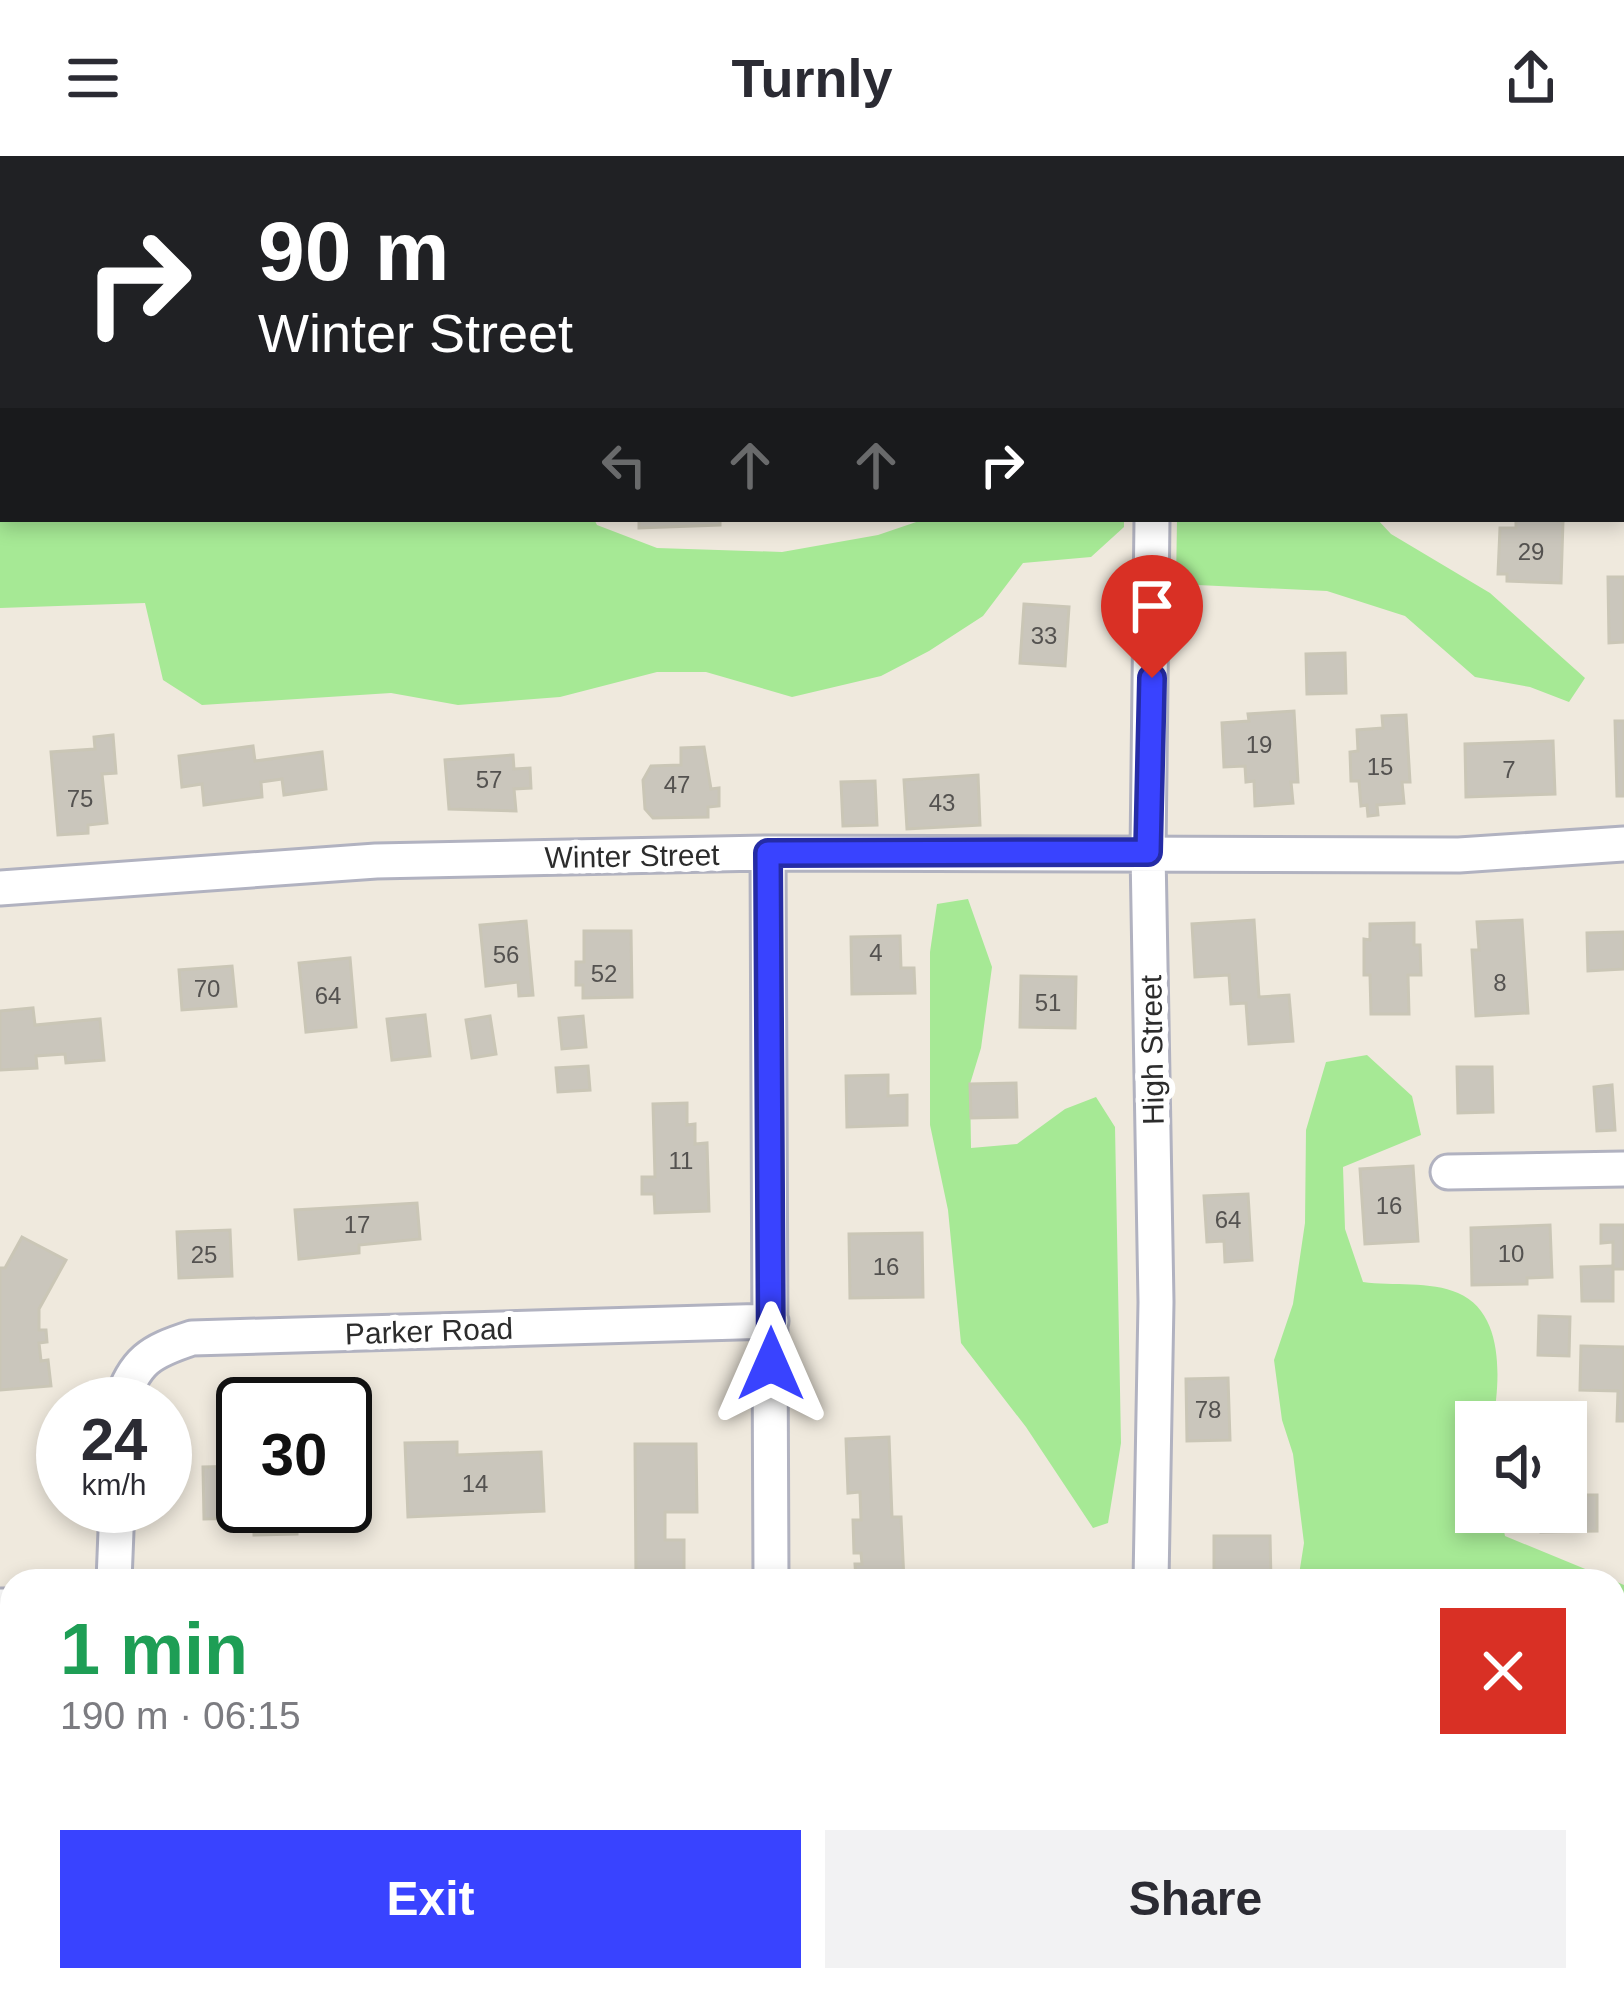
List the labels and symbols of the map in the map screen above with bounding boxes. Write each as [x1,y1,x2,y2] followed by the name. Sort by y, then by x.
[1518,538,1544,565] house number: 29
[1101,555,1203,678] pin
[1031,622,1057,649] house number: 33
[1246,731,1272,758] house number: 19
[1367,753,1393,780] house number: 15
[1502,756,1516,783] house number: 7
[476,766,502,793] house number: 57
[664,771,690,798] house number: 47
[67,785,93,812] house number: 75
[929,789,955,816] house number: 43
[544,838,720,874] street label: Winter Street
[869,939,883,966] house number: 4
[493,941,519,968] house number: 56
[591,960,617,987] house number: 52
[1493,969,1507,996] house number: 8
[1134,974,1170,1125] street label: High Street
[194,975,220,1002] house number: 70
[315,982,341,1009] house number: 64
[1035,989,1061,1016] house number: 51
[669,1147,693,1174] house number: 11
[1376,1192,1402,1219] house number: 16
[1215,1206,1241,1233] house number: 64
[344,1211,370,1238] house number: 17
[1498,1240,1524,1267] house number: 10
[191,1241,217,1268] house number: 25
[873,1253,899,1280] house number: 16
[708,1301,834,1427] position arrow
[344,1312,514,1350] street label: Parker Road
[216,1377,372,1533] speed limit sign: 30
[1195,1396,1221,1423] house number: 78
[462,1470,488,1497] house number: 14

